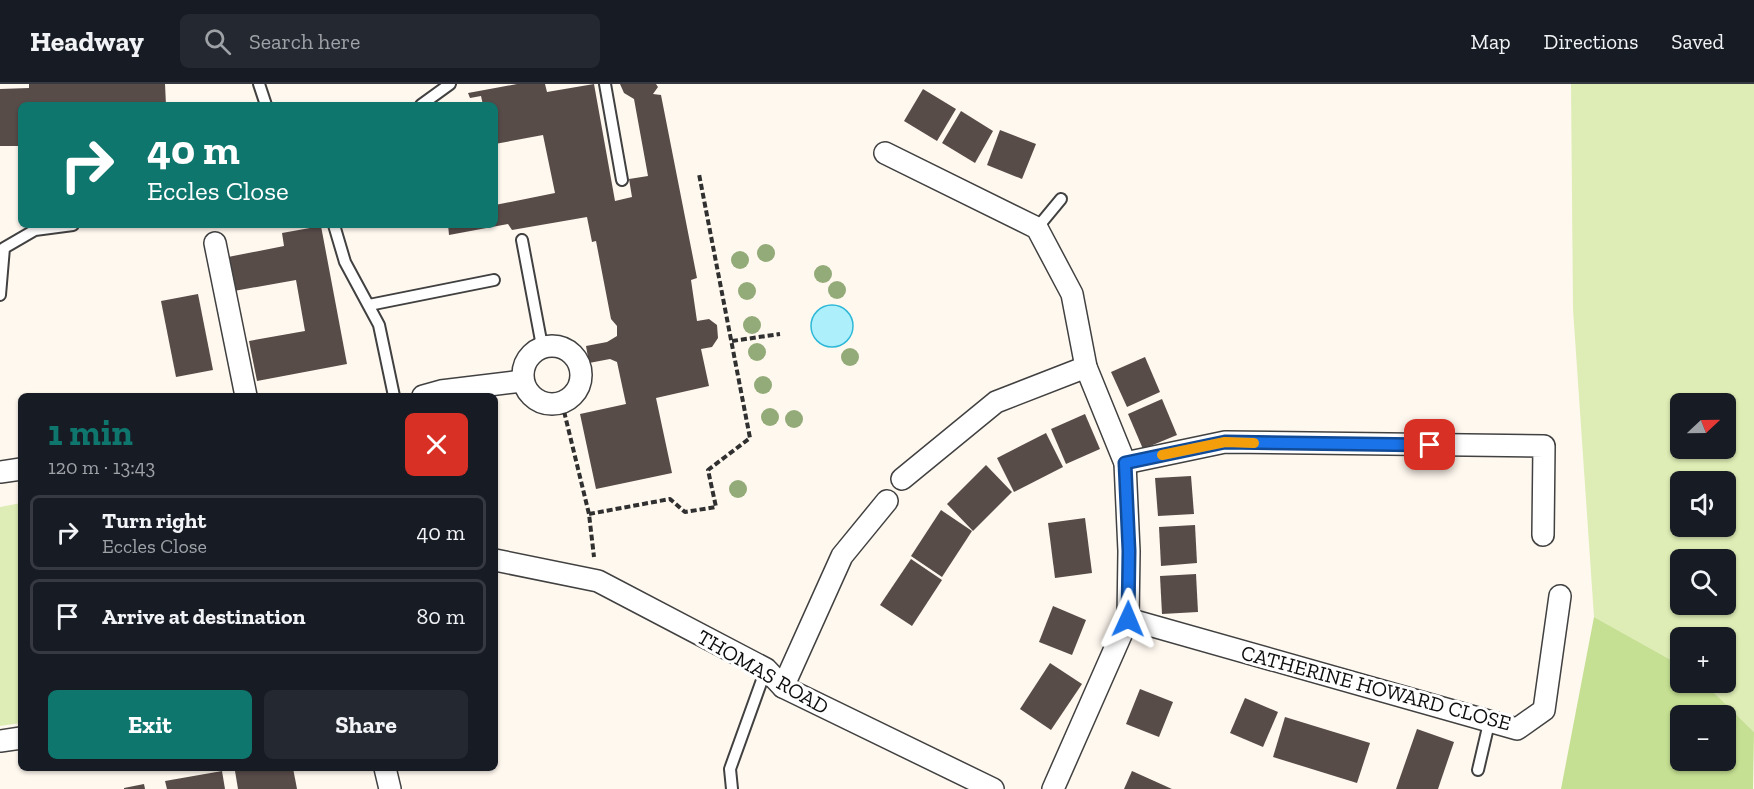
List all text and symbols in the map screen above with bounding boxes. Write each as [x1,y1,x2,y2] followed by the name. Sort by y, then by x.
[180,14,600,68] search box
[30,25,144,58] text: Headway
[201,25,234,58] icon: search
[249,28,360,55] text: Search here
[1471,29,1511,54] text: Map
[1544,29,1638,54] text: Directions
[1671,29,1724,54] text: Saved
[147,124,240,175] text: 40 m
[48,126,126,204] icon: right
[147,175,289,207] text: Eccles Close
[1670,393,1736,459] north arrow
[1670,393,1736,771] map controls
[48,411,133,454] text: 1 min
[405,413,468,476] button: close
[1404,419,1455,470] pin
[1413,428,1446,461] icon: arrive
[48,455,155,479] text: 120 m · 13:43
[1670,471,1736,537] button: sound
[102,507,206,534] text: Turn right
[51,516,84,549] icon: right
[416,519,465,546] text: 40 m
[102,534,207,558] text: Eccles Close
[1670,549,1736,615] button: search
[1096,587,1160,651] position arrow
[51,600,84,633] icon: arrive
[102,603,305,630] text: Arrive at destination
[417,603,465,630] text: 80 m
[693,624,833,719] street label: THOMAS ROAD
[1670,627,1736,693] button: +
[1238,639,1514,736] street label: CATHERINE HOWARD CLOSE
[48,690,252,759] button: Exit
[264,690,468,759] button: Share
[1670,705,1736,771] button: −

